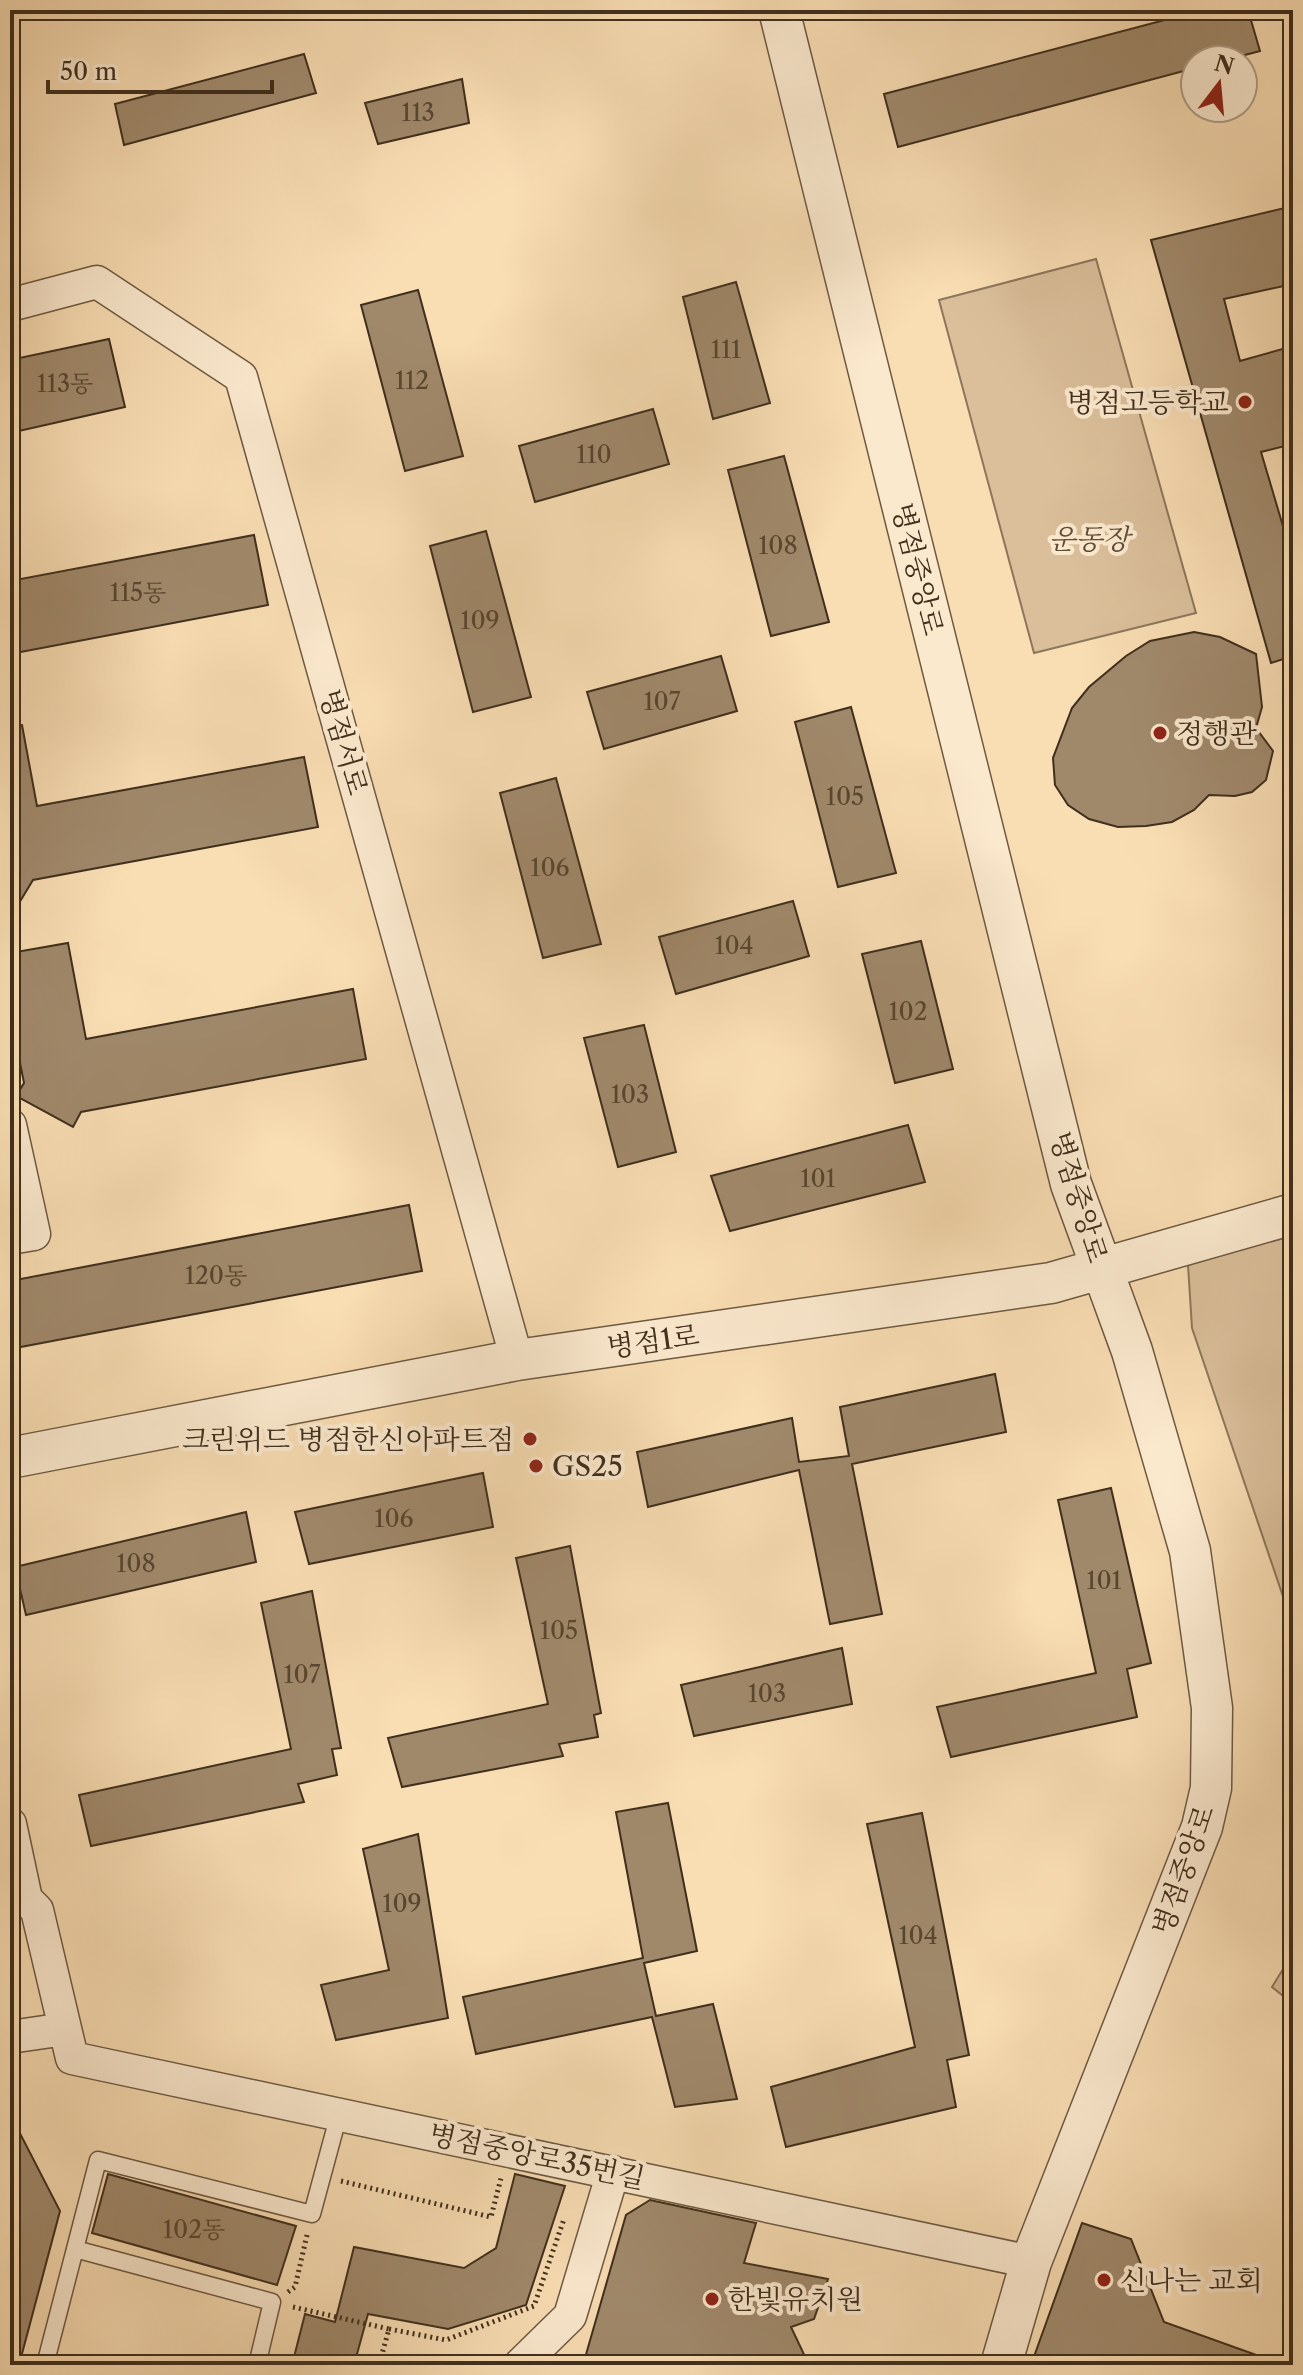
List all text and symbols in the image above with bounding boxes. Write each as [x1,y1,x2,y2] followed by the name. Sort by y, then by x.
[48,44,272,94] scale bar
[1179,44,1259,124] north arrow
[1211,50,1237,81] text: N
[60,57,117,86] text: 50 m
[401,98,435,127] house number: 113
[711,335,741,364] house number: 111
[395,366,429,395] house number: 112
[37,369,93,398] house number: 113동
[1067,385,1229,419] place label: 병점고등학교
[1236,393,1254,411] marker: 병점고등학교
[576,440,612,469] house number: 110
[885,499,951,639] street label: 병점중앙로
[1048,522,1134,556] park label: 운동장
[758,531,798,560] house number: 108
[110,578,166,607] house number: 115동
[460,606,500,635] house number: 109
[313,685,375,799] street label: 병점서로
[643,687,681,716] house number: 107
[1176,716,1257,750] place label: 정행관
[1151,724,1169,742] marker: 정행관
[826,782,864,811] house number: 105
[530,853,570,882] house number: 106
[714,931,754,960] house number: 104
[888,997,928,1026] house number: 102
[611,1080,649,1109] house number: 103
[1043,1127,1115,1267] street label: 병점중앙로
[800,1164,836,1193] house number: 101
[185,1261,247,1290] house number: 120동
[605,1318,701,1364] street label: 병점1로
[182,1422,514,1456] place label: 크린위드 병점한신아파트점
[521,1430,539,1448] marker: 크린위드 병점한신아파트점
[552,1449,623,1483] place label: GS25
[527,1457,545,1475] marker: GS25
[374,1504,414,1533] house number: 106
[116,1549,156,1578] house number: 108
[1086,1566,1122,1595] house number: 101
[540,1616,578,1645] house number: 105
[283,1660,321,1689] house number: 107
[748,1679,786,1708] house number: 103
[1145,1801,1221,1939] street label: 병점중앙로
[382,1889,422,1918] house number: 109
[898,1921,938,1950] house number: 104
[426,2117,648,2195] street label: 병점중앙로35번길
[163,2215,225,2244] house number: 102동
[1120,2263,1263,2297] place label: 신나는 교회
[1095,2271,1113,2289] marker: 신나는 교회
[728,2282,863,2316] place label: 한빛유치원
[703,2290,721,2308] marker: 한빛유치원

